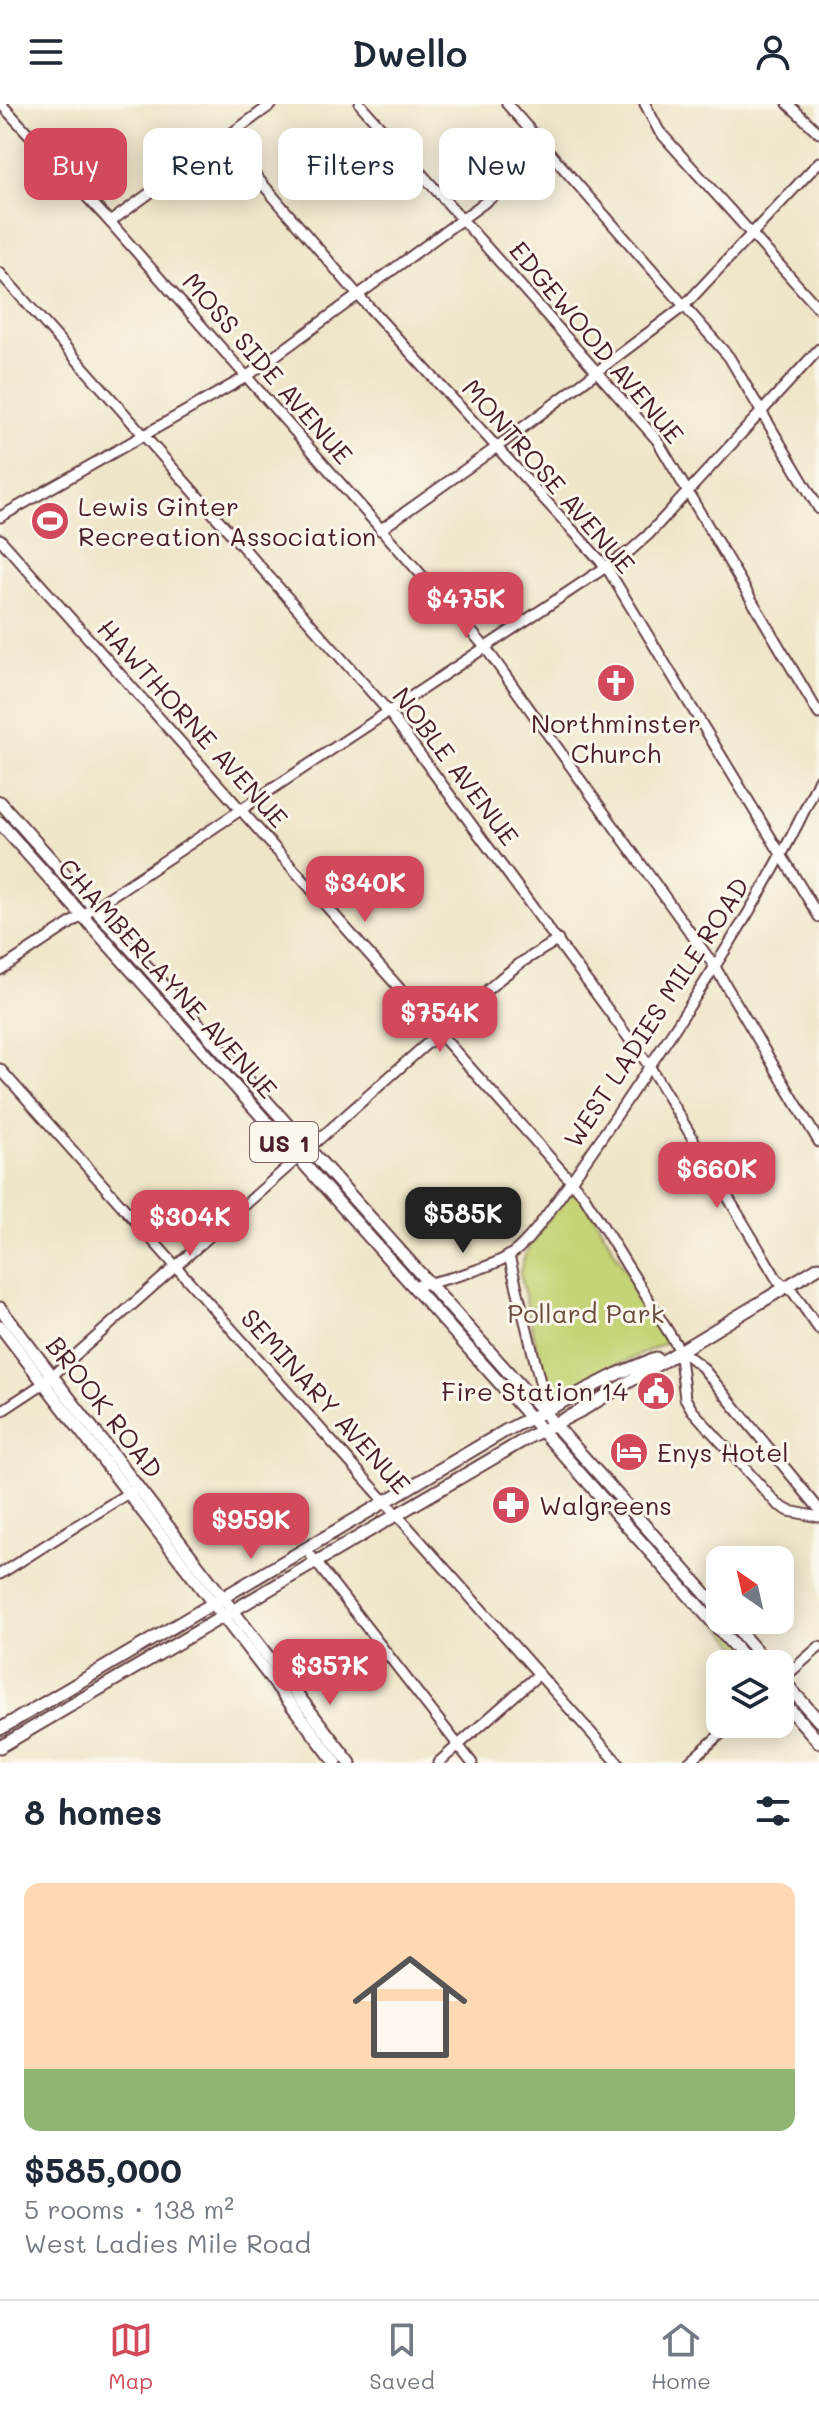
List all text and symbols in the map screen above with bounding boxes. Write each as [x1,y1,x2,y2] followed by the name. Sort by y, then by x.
[352,29,467,76] text: Dwello
[24,30,68,74] icon: menu
[751,30,795,74] icon: person
[24,128,127,200] chip: Buy
[143,128,262,200] chip: Rent
[278,128,423,200] chip: Filters
[439,128,555,200] chip: New
[502,234,692,450] street label: EDGEWOOD AVENUE
[175,265,361,471] street label: MOSS SIDE AVENUE
[455,372,643,580] street label: MONTROSE AVENUE
[78,489,376,553] place label: Lewis Ginter Recreation Association
[29,500,71,542] sports icon: Lewis Ginter Recreation Association
[410,572,522,640] pin: $475K
[426,581,506,615] text: $475K
[90,612,296,834] street label: HAWTHORNE AVENUE
[595,662,637,704] church icon: Northminster Church
[385,680,527,852] street label: NOBLE AVENUE
[531,706,701,770] place label: Northminster Church
[51,851,285,1105] street label: CHAMBERLAYNE AVENUE
[309,856,421,924] pin: $340K
[324,865,406,899] text: $340K
[556,870,756,1154] street label: WEST LADIES MILE ROAD
[384,986,496,1054] pin: $754K
[400,995,480,1029] text: $754K
[250,1122,318,1162] road number: US 1
[661,1142,773,1210] pin: $660K
[676,1151,758,1185] text: $660K
[407,1187,519,1255] pin: $585K
[134,1190,246,1258] pin: $304K
[423,1196,503,1230] text: $585K
[149,1199,231,1233] text: $304K
[507,1296,665,1330] park label: Pollard Park
[234,1301,418,1501] street label: SEMINARY AVENUE
[39,1329,171,1485] street label: BROOK ROAD
[635,1370,677,1412] public building icon: Fire Station 14
[441,1374,628,1408] place label: Fire Station 14
[608,1431,650,1473] hotel icon: Enys Hotel
[657,1435,789,1469] place label: Enys Hotel
[490,1484,532,1526] pharmacy icon: Walgreens
[539,1488,672,1522] place label: Walgreens
[195,1493,307,1561] pin: $959K
[211,1502,291,1536] text: $959K
[706,1546,794,1634] north arrow
[706,1546,794,1738] map controls
[274,1639,386,1707] pin: $357K
[291,1648,369,1682] text: $357K
[706,1650,794,1738] button: layers
[24,1789,162,1834] text: 8 homes
[751,1789,795,1833] icon: filters
[338,1935,482,2079] icon: home
[24,2147,182,2192] text: $585,000
[24,2192,234,2226] text: 5 rooms · 138 m²
[24,2226,311,2260] text: West Ladies Mile Road
[108,2318,153,2395] tab: Map
[369,2318,435,2395] tab: Saved
[651,2318,711,2395] tab: Home

